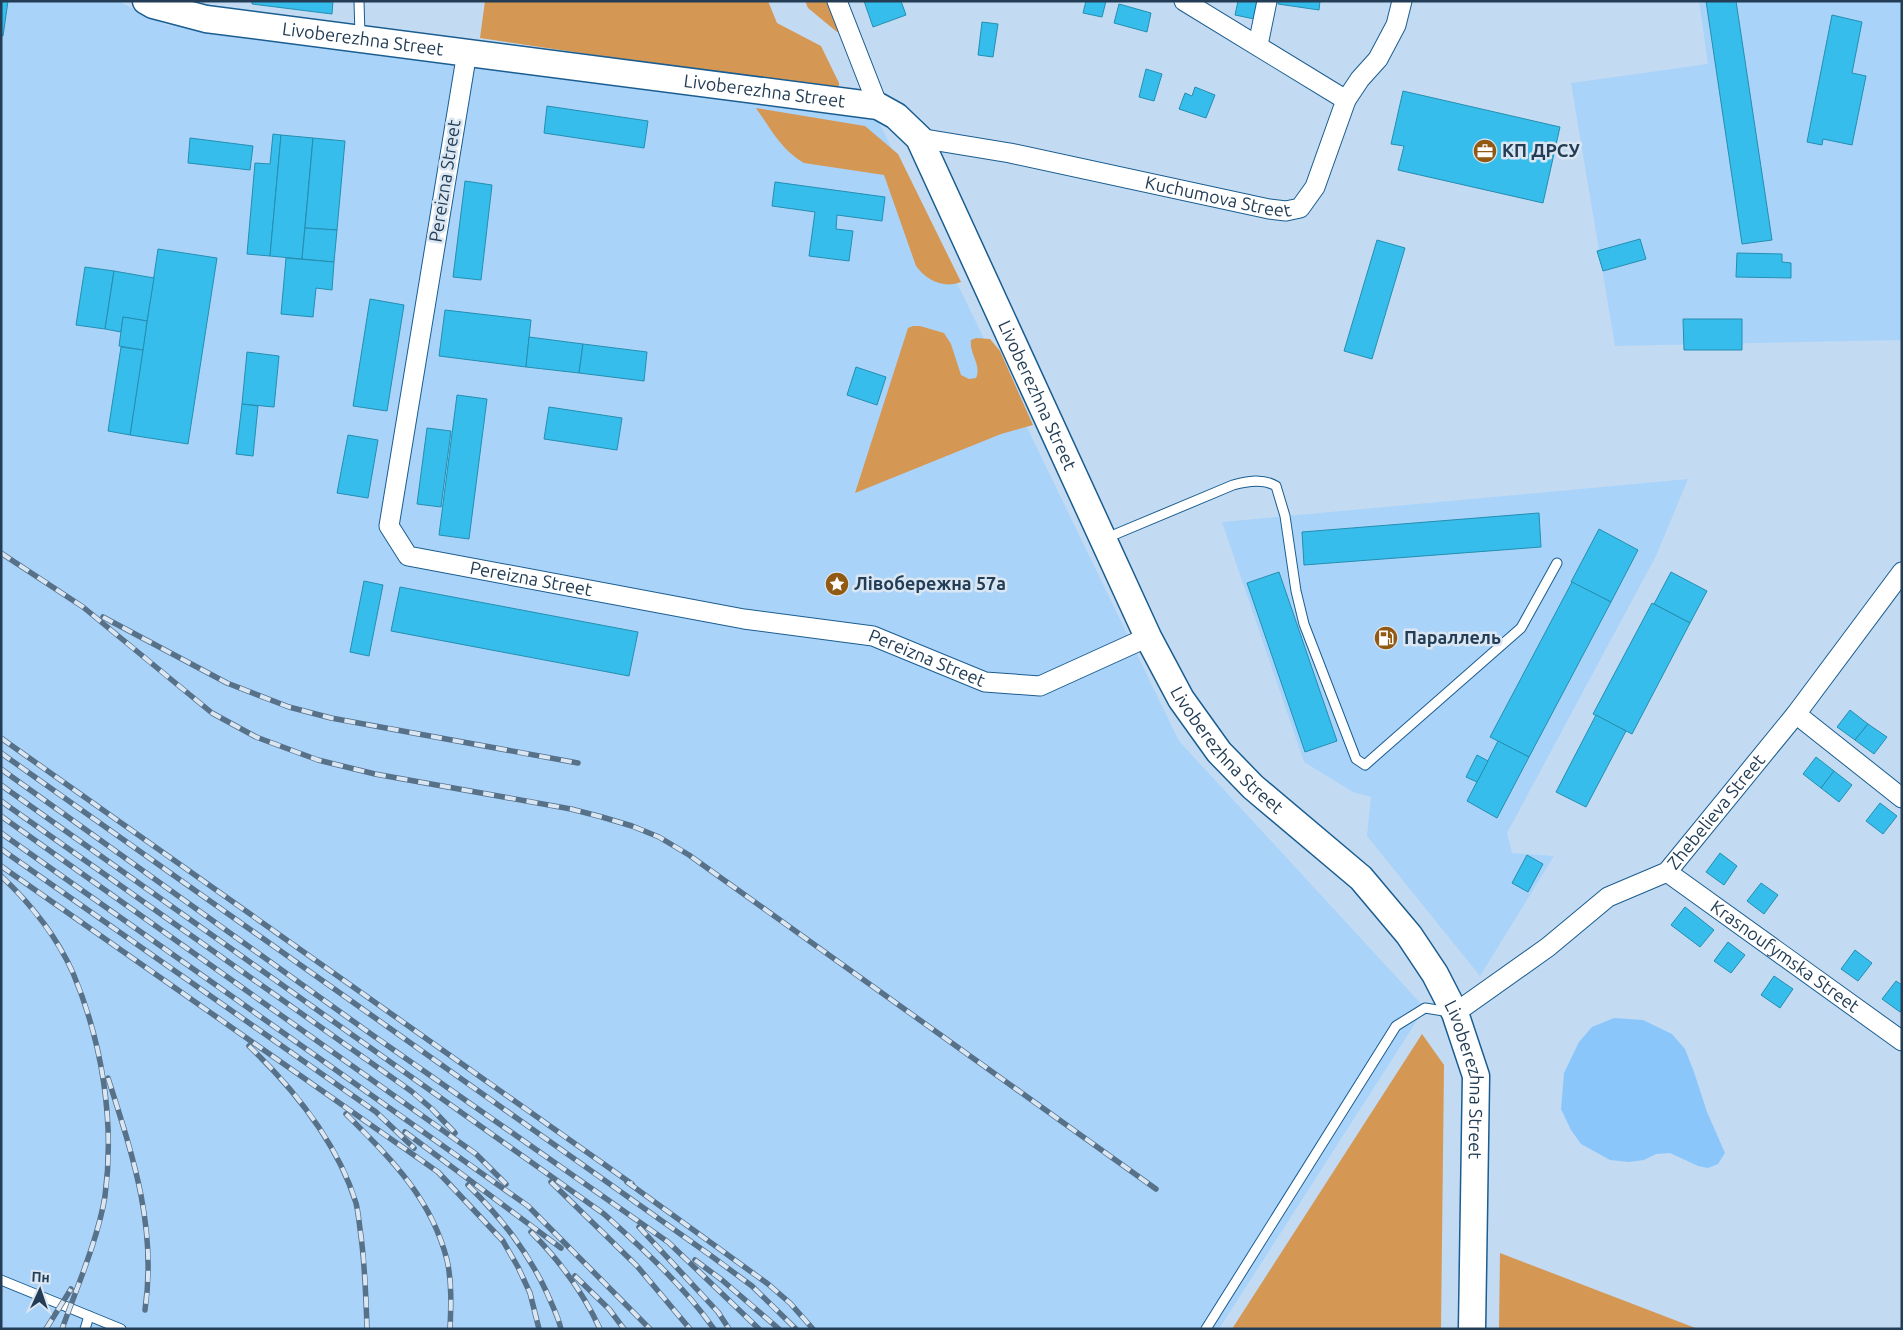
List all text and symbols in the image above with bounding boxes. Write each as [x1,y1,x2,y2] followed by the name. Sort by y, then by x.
[281,18,445,59] street label: Livoberezhna Street
[683,70,846,111] street label: Livoberezhna Street
[424,118,464,243] street label: Pereizna Street
[1472,138,1498,164] office icon: КП ДРСУ
[1502,140,1580,160] place label: КП ДРСУ
[1143,172,1293,220] street label: Kuchumova Street
[995,317,1081,473] street label: Livoberezhna Street
[469,557,594,599] street label: Pereizna Street
[824,571,850,597] place icon: Лівобережна 57а
[854,573,1006,593] place label: Лівобережна 57а
[866,624,988,690] street label: Pereizna Street
[1373,625,1399,651] fuel station icon: Параллель
[1404,627,1501,647] place label: Параллель
[1167,683,1288,817] street label: Livoberezhna Street
[1663,750,1768,873] street label: Zhebelieva Street
[1707,896,1863,1016] street label: Krasnoufymska Street
[1441,996,1487,1159] street label: Livoberezhna Street
[15,1265,65,1315] north arrow
[31,1269,50,1285] text: Пн

